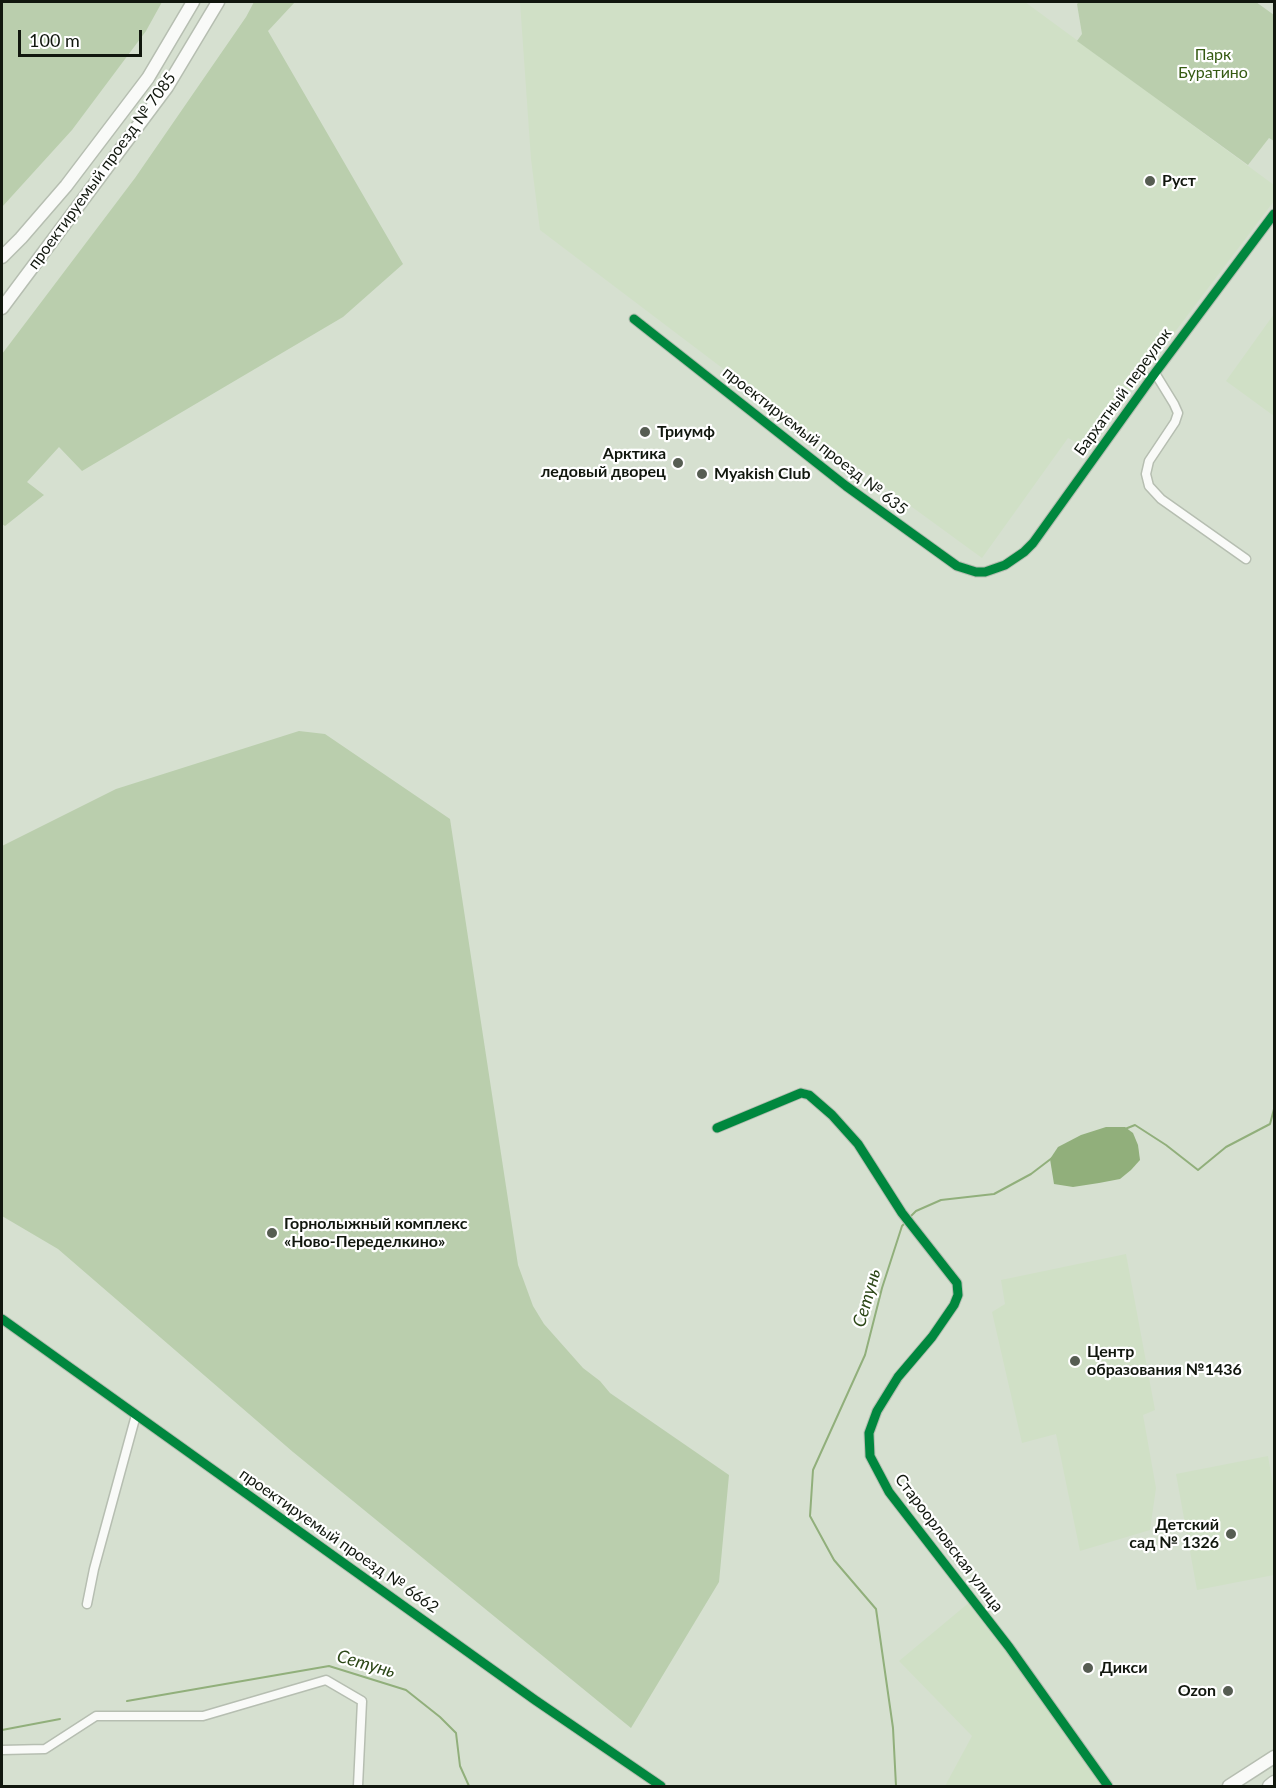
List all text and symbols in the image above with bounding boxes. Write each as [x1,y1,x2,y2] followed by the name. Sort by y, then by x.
[21,18,146,56] scale bar
[29,29,80,51] text: 100 m
[1178,45,1248,83] park label: Парк Буратино
[24,69,180,273] street label: проектируемый проезд № 7085
[1162,171,1196,191] place label: Руст
[1143,174,1157,188] marker: Руст
[1070,324,1176,460] street label: Бархатный переулок
[719,363,911,519] street label: проектируемый проезд № 635
[657,422,715,442] place label: Триумф
[638,425,652,439] marker: Триумф
[541,444,666,482] place label: Арктика ледовый дворец
[671,456,685,470] marker: Арктика ледовый дворец
[714,464,811,484] place label: Myakish Club
[695,467,709,481] marker: Myakish Club
[284,1214,467,1252] place label: Горнолыжный комплекс «Ново-Переделкино»
[265,1226,279,1240] marker: Горнолыжный комплекс «Ново-Переделкино»
[848,1266,886,1330] water label: Сетунь
[1087,1342,1242,1380] place label: Центр образования №1436
[1068,1354,1082,1368] marker: Центр образования №1436
[236,1465,442,1617] street label: проектируемый проезд № 6662
[891,1470,1007,1616] street label: Староорловская улица
[1129,1515,1219,1553] place label: Детский сад № 1326
[1224,1527,1238,1541] marker: Детский сад № 1326
[334,1645,398,1683] water label: Сетунь
[1100,1658,1148,1678] place label: Дикси
[1081,1661,1095,1675] marker: Дикси
[1178,1681,1216,1701] place label: Ozon
[1221,1684,1235,1698] marker: Ozon

